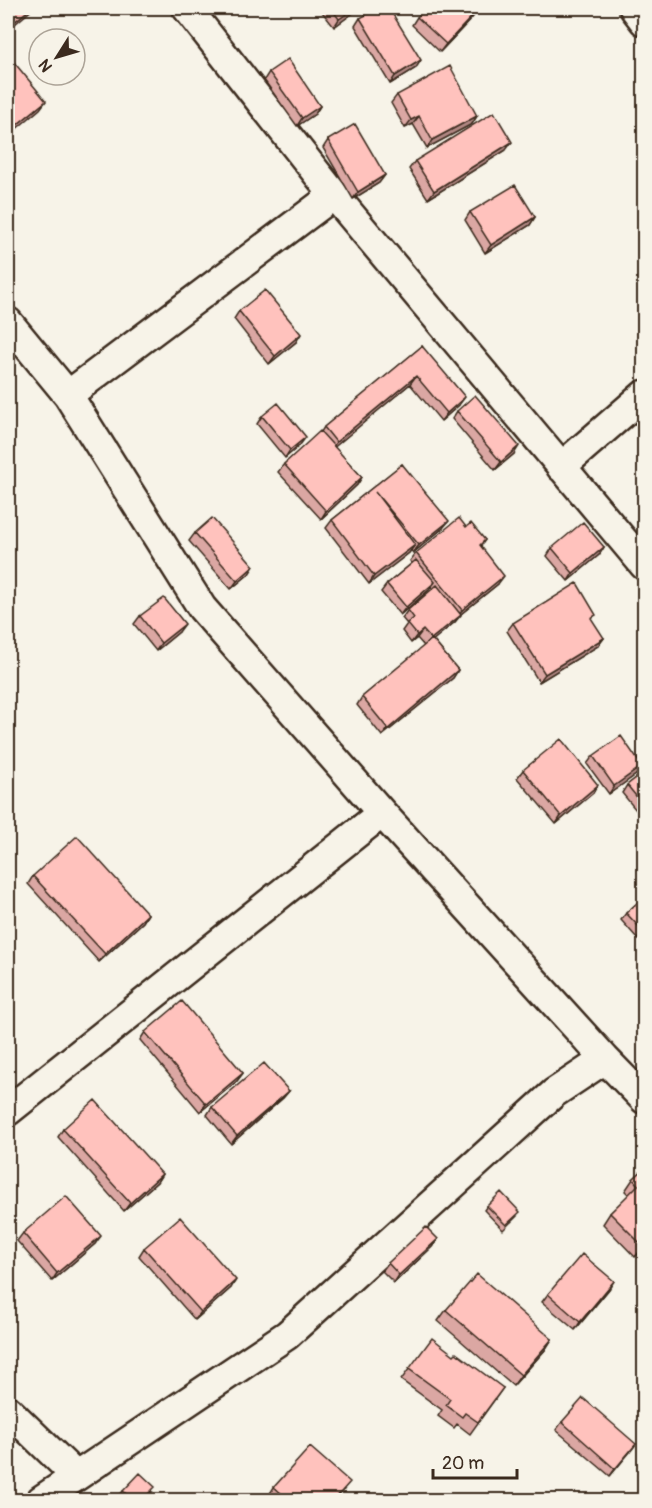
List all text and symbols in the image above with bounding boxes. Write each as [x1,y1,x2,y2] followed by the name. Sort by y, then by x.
[27,27,87,87] north arrow
[34,55,57,76] text: N
[433,1442,517,1480] scale bar
[442,1452,484,1475] text: 20 m

